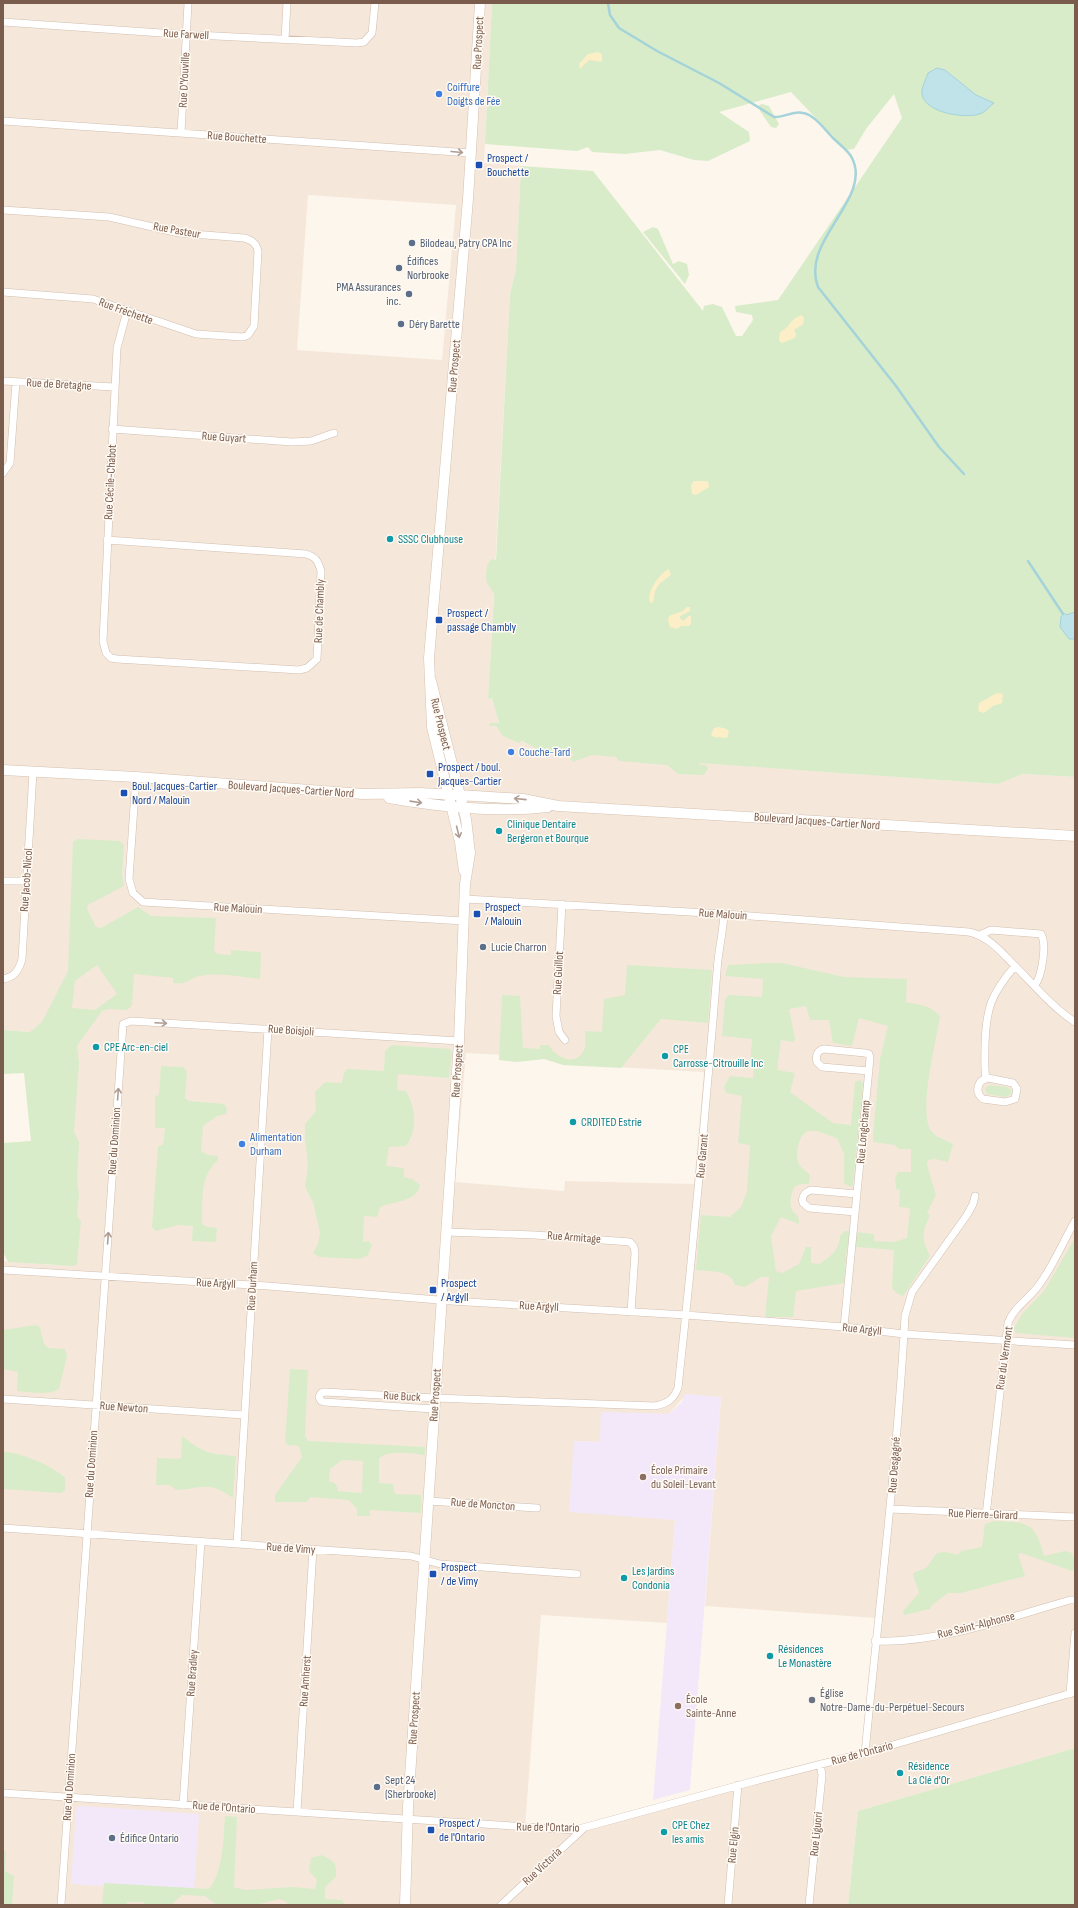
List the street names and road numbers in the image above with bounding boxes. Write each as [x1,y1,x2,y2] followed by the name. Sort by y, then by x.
[470,16,487,70] street label: Rue Prospect
[163,26,209,43] street label: Rue Farwell
[176,52,193,108] street label: Rue D'Youville
[207,128,267,147] street label: Rue Bouchette
[152,219,202,242] street label: Rue Pasteur
[97,295,155,328] street label: Rue Fréchette
[445,339,464,393] street label: Rue Prospect
[26,375,92,394] street label: Rue de Bretagne
[201,428,247,447] street label: Rue Guyart
[101,444,120,520] street label: Rue Cécile-Chabot
[311,578,328,643] street label: Rue de Chambly
[427,697,454,752] street label: Rue Prospect
[228,778,354,801] street label: Boulevard Jacques-Cartier Nord
[754,810,880,833] street label: Boulevard Jacques-Cartier Nord
[17,848,36,912] street label: Rue Jacob-Nicol
[213,900,263,917] street label: Rue Malouin
[698,905,748,924] street label: Rue Malouin
[550,951,567,995] street label: Rue Guillot
[267,1021,314,1040] street label: Rue Boisjoli
[448,1044,467,1098] street label: Rue Prospect
[853,1100,874,1164] street label: Rue Longchamp
[105,1107,124,1175] street label: Rue du Dominion
[693,1133,712,1179] street label: Rue Garant
[547,1228,602,1247] street label: Rue Armitage
[244,1261,261,1311] street label: Rue Durham
[196,1275,236,1292] street label: Rue Argyll
[519,1298,559,1315] street label: Rue Argyll
[842,1320,882,1339] street label: Rue Argyll
[993,1325,1016,1391] street label: Rue du Vermont
[426,1368,445,1422] street label: Rue Prospect
[383,1388,421,1405] street label: Rue Buck
[99,1398,149,1417] street label: Rue Newton
[82,1430,101,1498] street label: Rue du Dominion
[885,1436,904,1494] street label: Rue Desgagné
[450,1495,516,1514] street label: Rue de Moncton
[948,1506,1018,1523] street label: Rue Pierre-Girard
[266,1539,316,1558] street label: Rue de Vimy
[936,1609,1017,1642] street label: Rue Saint-Alphonse
[183,1649,202,1697] street label: Rue Bradley
[296,1654,315,1707] street label: Rue Amherst
[405,1691,424,1745] street label: Rue Prospect
[830,1738,895,1769] street label: Rue de l'Ontario
[60,1753,79,1821] street label: Rue du Dominion
[192,1798,256,1817] street label: Rue de l'Ontario
[807,1811,826,1857] street label: Rue Liguori
[516,1819,580,1836] street label: Rue de l'Ontario
[724,1826,743,1864] street label: Rue Elgin
[519,1844,565,1888] street label: Rue Victoria

